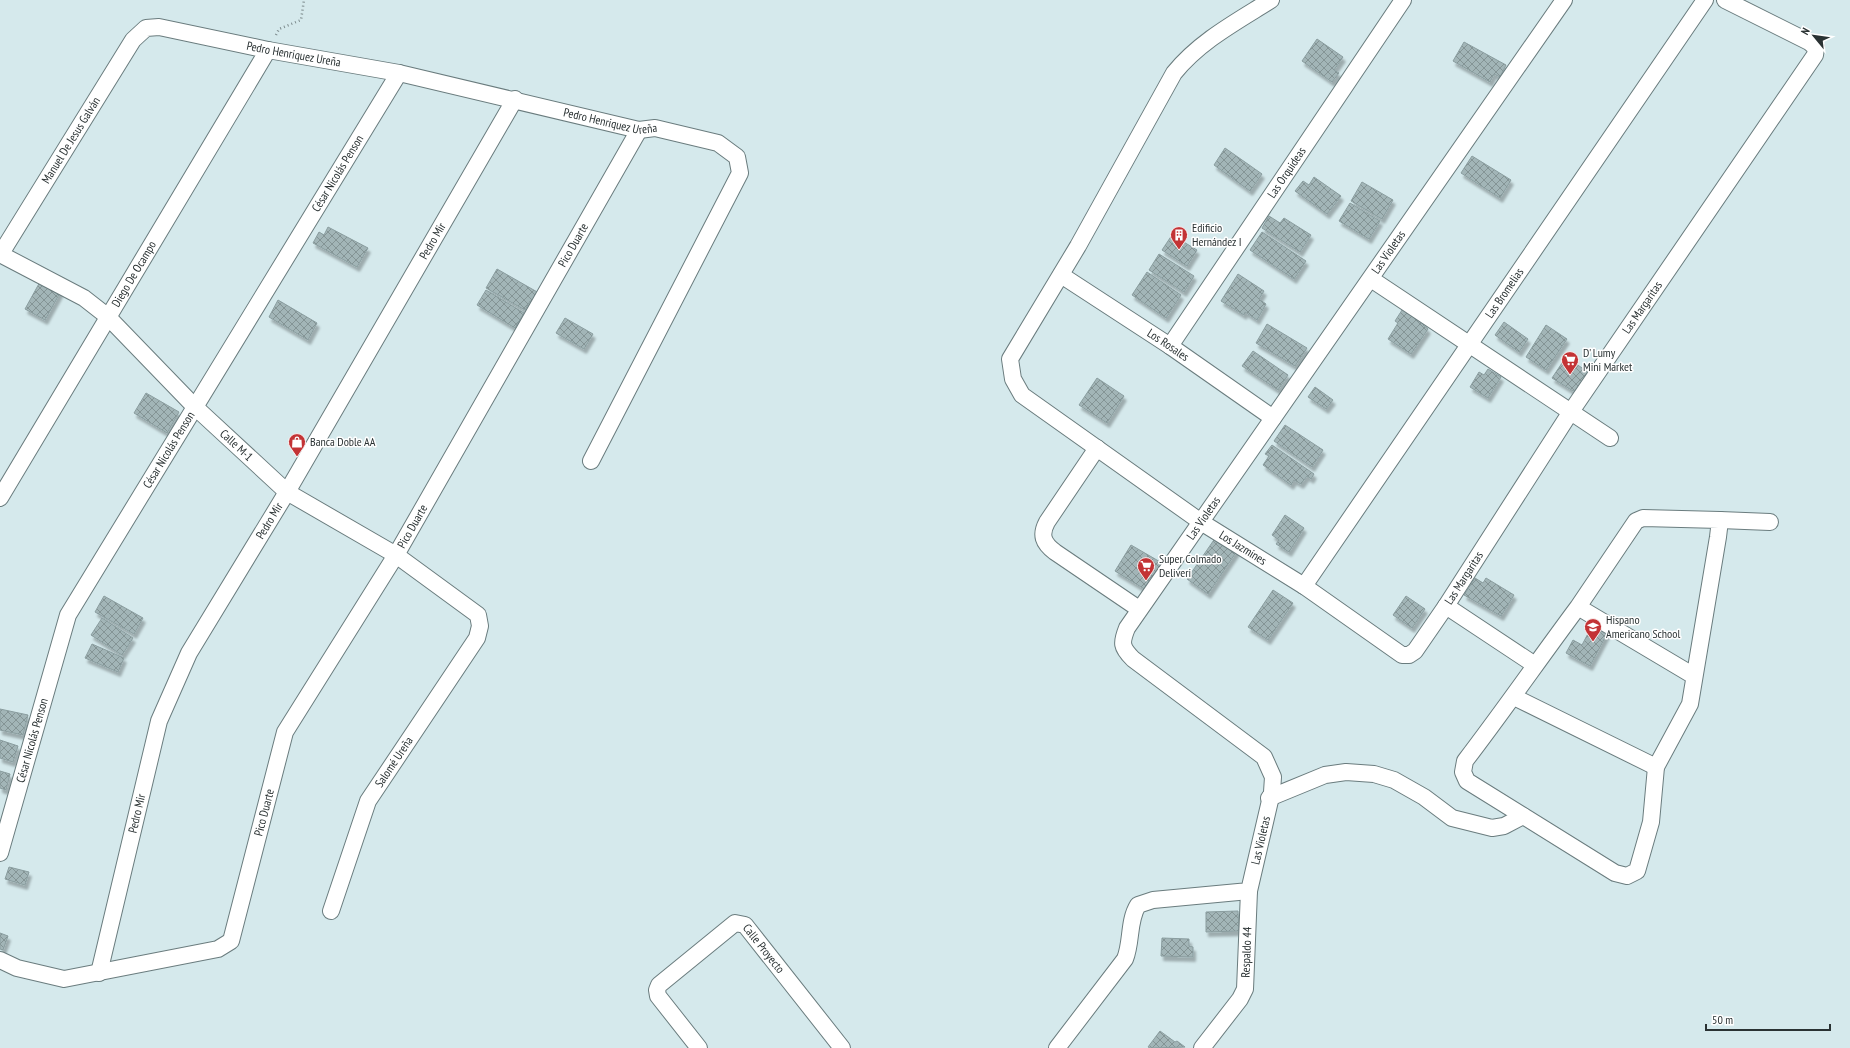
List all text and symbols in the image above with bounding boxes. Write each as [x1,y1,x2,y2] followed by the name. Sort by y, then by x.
[1794,16,1834,56] north arrow
[1798,25,1813,37] text: N
[245,38,342,70] street label: Pedro Henriquez Ureña
[38,94,103,186] street label: Manuel De Jesus Galván
[562,104,658,137] street label: Pedro Henriquez Ureña
[308,132,366,214] street label: César Nicolás Penson
[1264,144,1309,201] street label: Las Orquideas
[416,219,449,262] street label: Pedro Mir
[554,220,591,269] street label: Pico Duarte
[1192,220,1241,249] place label: Edificio Hernández I
[1169,225,1189,250] building icon: Edificio Hernández I
[1368,227,1408,276] street label: Las Violetas
[108,238,159,310] street label: Diego De Ocampo
[1482,265,1526,321] street label: Las Bromelias
[1619,278,1665,336] street label: Las Margaritas
[1145,325,1192,364] street label: Los Rosales
[1583,345,1633,374] place label: D' Lumy Mini Market
[1560,350,1580,375] supermarket icon: D' Lumy Mini Market
[139,408,198,491] street label: César Nicolás Penson
[217,426,256,464] street label: Calle M-1
[287,432,307,457] shop icon: Banca Doble AA
[310,434,376,449] place label: Banca Doble AA
[1183,493,1223,542] street label: Las Violetas
[252,499,286,542] street label: Pedro Mir
[394,502,430,551] street label: Pico Duarte
[1217,527,1270,568] street label: Los Jazmines
[1441,548,1486,607] street label: Las Margaritas
[1159,551,1222,580] place label: Super Colmado Deliveri
[1136,556,1156,581] supermarket icon: Super Colmado Deliveri
[1606,612,1680,641] place label: Hispano Americano School
[1583,617,1603,642] school or university icon: Hispano Americano School
[12,696,51,784] street label: César Nicolás Penson
[371,733,416,790] street label: Salomé Ureña
[250,787,277,837] street label: Pico Duarte
[125,792,149,834] street label: Pedro Mir
[1247,815,1273,866] street label: Las Violetas
[740,921,788,976] street label: Calle Proyecto
[1237,926,1255,978] street label: Respaldo 44
[1706,1006,1830,1032] scale bar
[1712,1012,1733,1027] text: 50 m

